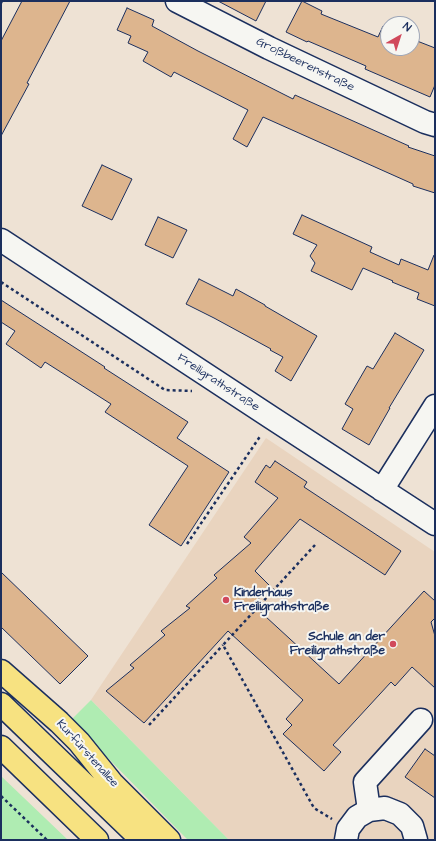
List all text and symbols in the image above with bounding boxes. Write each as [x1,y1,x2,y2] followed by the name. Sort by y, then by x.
[380,16,420,56] north arrow
[400,19,415,35] text: N
[253,35,357,95] street label: Großbeerenstraße
[174,351,262,415] street label: Freiligrathstraße
[234,586,329,614] place label: Kinderhaus Freiligrathstraße
[221,595,231,605] marker: Kinderhaus Freiligrathstraße
[290,630,385,658] place label: Schule an der Freiligrathstraße
[388,639,398,649] marker: Schule an der Freiligrathstraße
[53,717,121,791] street label: Kurfürstenallee

